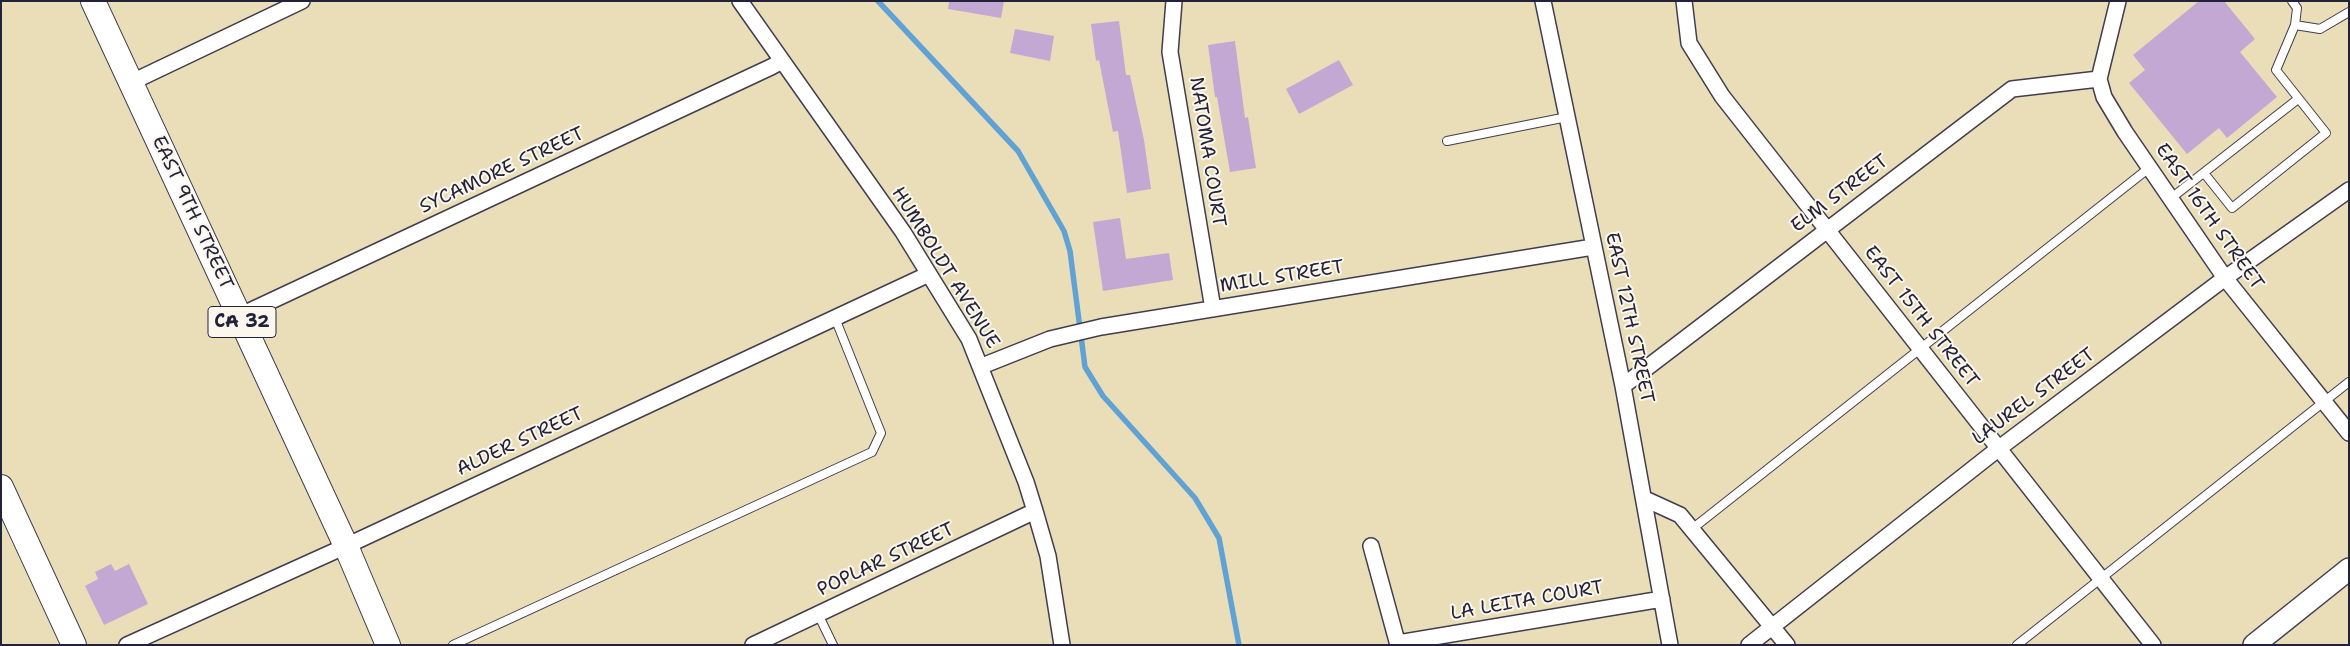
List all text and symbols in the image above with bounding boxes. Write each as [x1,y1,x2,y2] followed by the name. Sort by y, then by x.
[1184,75,1230,229] street label: NATOMA COURT
[416,123,588,219] street label: SYCAMORE STREET
[146,132,238,294] street label: EAST 9TH STREET
[2150,139,2268,295] street label: EAST 16TH STREET
[1787,150,1893,238] street label: ELM STREET
[886,183,1004,353] street label: HUMBOLDT AVENUE
[1600,231,1658,405] street label: EAST 12TH STREET
[1859,242,1983,392] street label: EAST 15TH STREET
[1218,256,1346,298] street label: MILL STREET
[208,306,276,338] road number: CA 32
[1968,344,2100,450] street label: LAUREL STREET
[453,403,587,481] street label: ALDER STREET
[814,518,958,602] street label: POPLAR STREET
[1449,576,1605,626] street label: LA LEITA COURT

